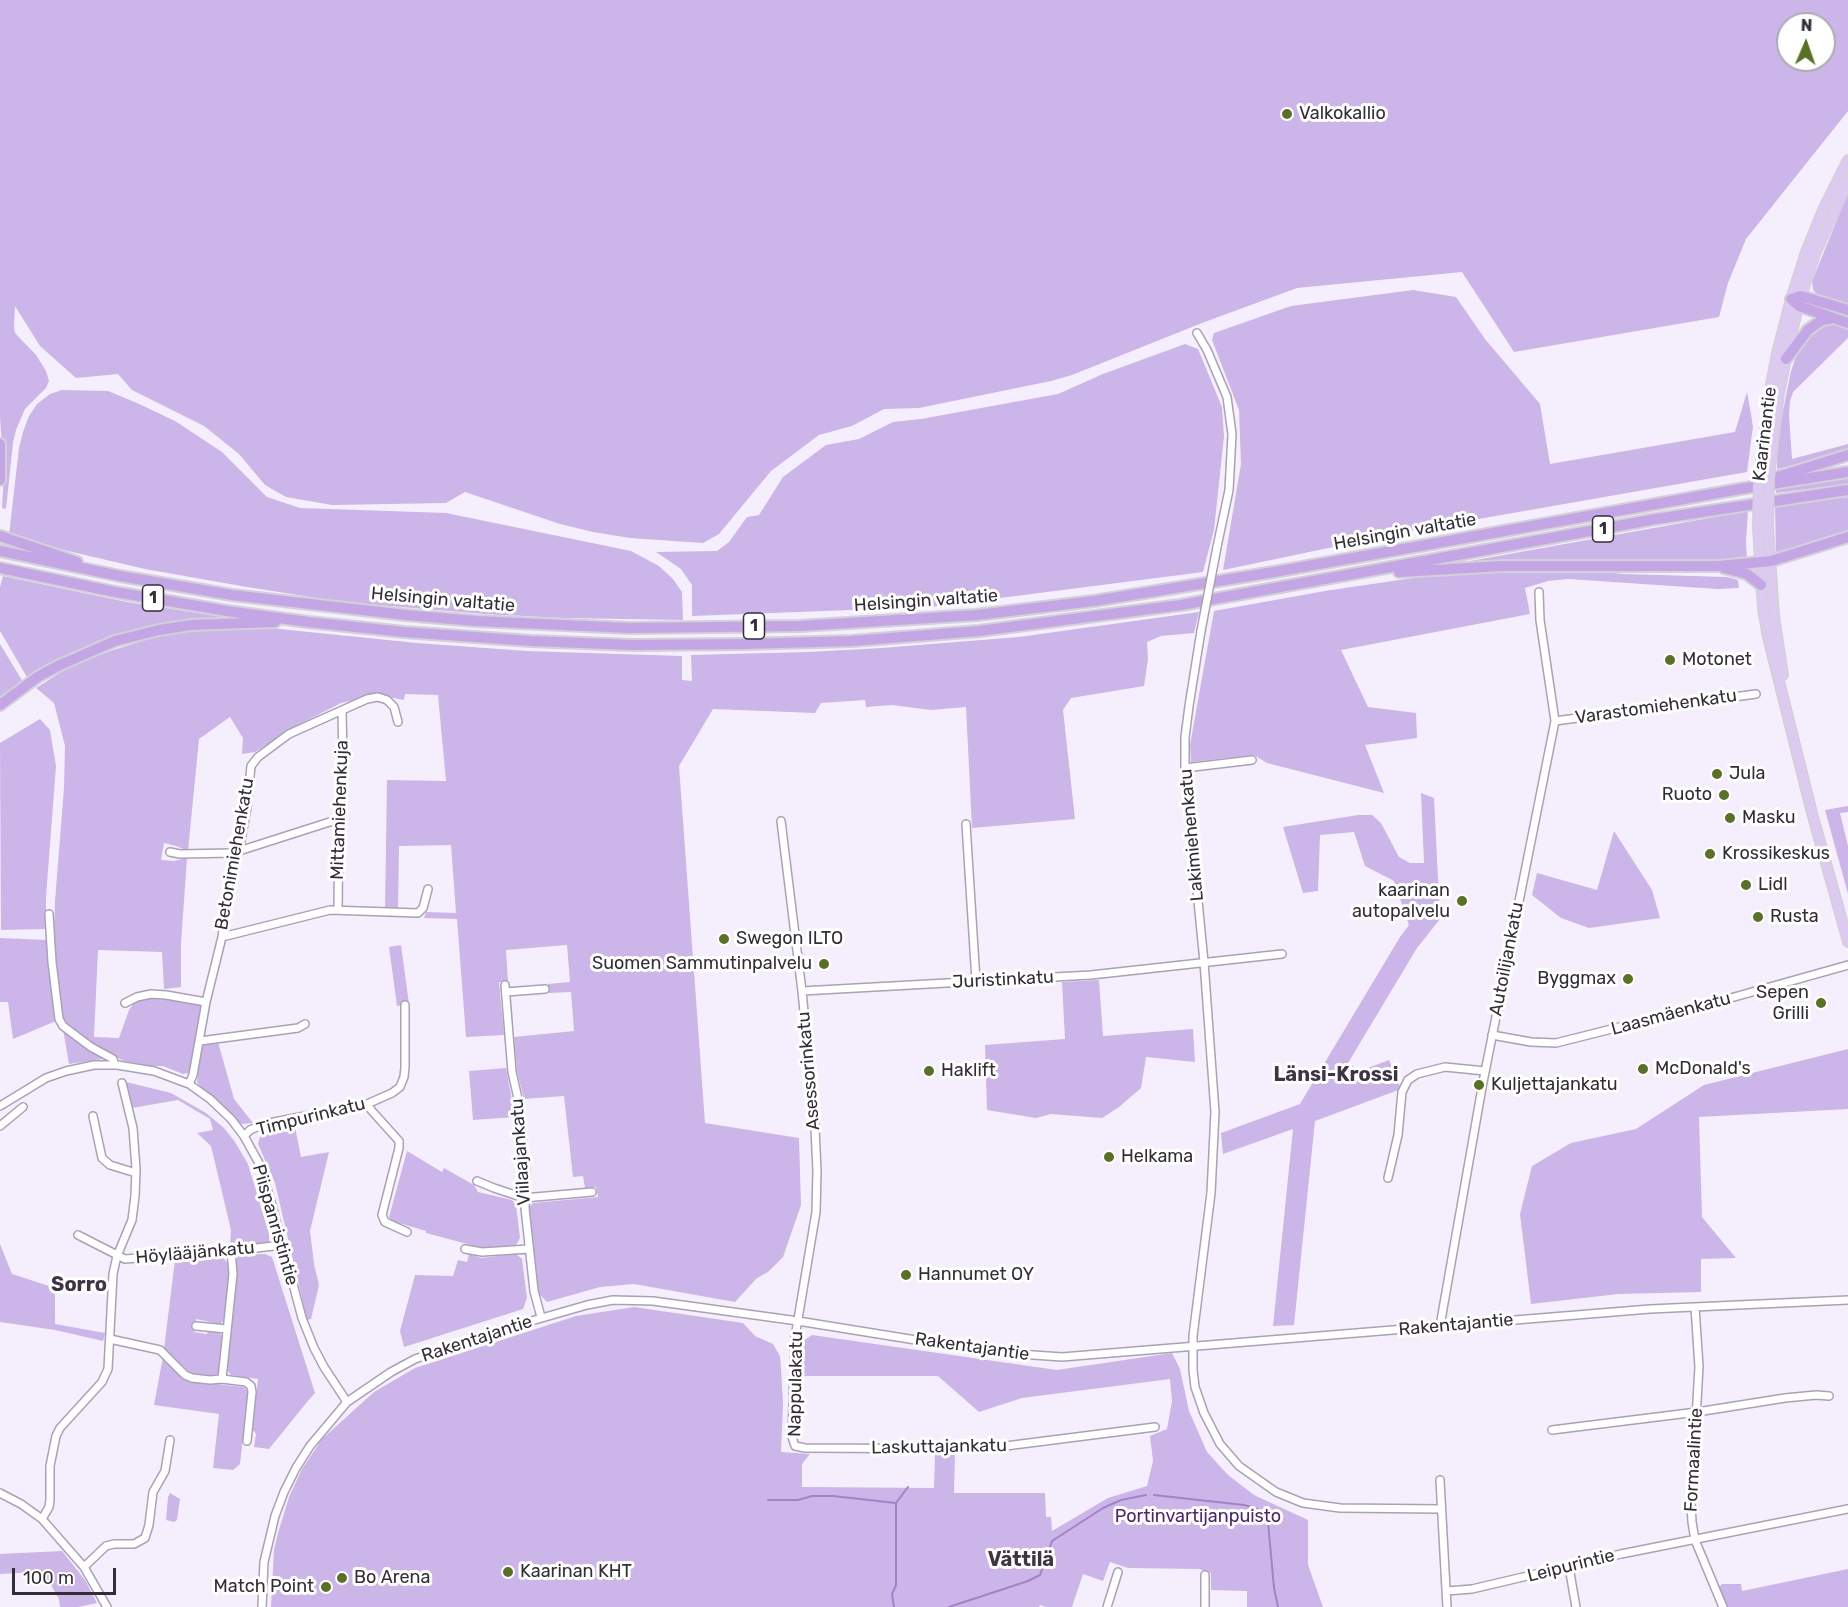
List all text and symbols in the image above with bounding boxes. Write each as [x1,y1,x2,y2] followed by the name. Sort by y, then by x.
[1776,12,1836,72] north arrow
[1800,16,1813,35] text: N
[1299,103,1386,125] place label: Valkokallio
[1280,107,1294,121] marker: Valkokallio
[1749,386,1781,482] street label: Kaarinantie
[1332,509,1478,555] street label: Helsingin valtatie
[1592,516,1614,542] road number: 1
[370,583,516,617] street label: Helsingin valtatie
[142,585,164,611] road number: 1
[853,585,999,617] street label: Helsingin valtatie
[744,613,764,639] road number: 1
[1682,649,1752,671] place label: Motonet
[1663,653,1677,667] marker: Motonet
[1574,685,1738,729] street label: Varastomiehenkatu
[327,740,353,880] street label: Mittamiehenkuja
[1729,763,1765,785] place label: Jula
[1710,767,1724,781] marker: Jula
[1175,768,1209,902] street label: Lakimiehenkatu
[211,776,259,932] street label: Betonimiehenkatu
[1662,784,1712,806] place label: Ruoto
[1717,788,1731,802] marker: Ruoto
[1742,807,1796,829] place label: Masku
[1723,811,1737,825] marker: Masku
[1722,843,1830,865] place label: Krossikeskus
[1703,847,1717,861] marker: Krossikeskus
[1758,874,1788,896] place label: Lidl
[1739,878,1753,892] marker: Lidl
[1352,880,1450,922] place label: kaarinan autopalvelu
[1455,894,1469,908] marker: kaarinan autopalvelu
[1485,900,1529,1018] street label: Autoilijankatu
[1770,906,1819,928] place label: Rusta
[1751,910,1765,924] marker: Rusta
[736,928,843,950] place label: Swegon ILTO
[717,932,731,946] marker: Swegon ILTO
[592,953,812,975] place label: Suomen Sammutinpalvelu
[817,957,831,971] marker: Suomen Sammutinpalvelu
[952,967,1054,993] street label: Juristinkatu
[1537,968,1616,990] place label: Byggmax
[1621,972,1635,986] marker: Byggmax
[1756,982,1809,1024] place label: Sepen Grilli
[1609,988,1733,1040] street label: Laasmäenkatu
[1814,996,1828,1010] marker: Sepen Grilli
[793,1011,825,1131] street label: Asessorinkatu
[1655,1058,1751,1080] place label: McDonald's
[941,1060,996,1082] place label: Haklift
[1636,1062,1650,1076] marker: McDonald's
[1273,1063,1399,1087] district label: Länsi-Krossi
[922,1064,936,1078] marker: Haklift
[1491,1074,1618,1096] place label: Kuljettajankatu
[1472,1078,1486,1092] marker: Kuljettajankatu
[254,1093,368,1141] street label: Timpurinkatu
[506,1098,536,1206] street label: Viilaajankatu
[1121,1146,1193,1168] place label: Helkama
[1102,1150,1116,1164] marker: Helkama
[247,1162,303,1288] street label: Piispanristintie
[135,1237,255,1269] street label: Höylääjänkatu
[918,1264,1034,1286] place label: Hannumet OY
[899,1268,913,1282] marker: Hannumet OY
[51,1273,107,1297] district label: Sorro
[1398,1309,1514,1341] street label: Rakentajantie
[419,1311,535,1367] street label: Rakentajantie
[913,1328,1031,1366] street label: Rakentajantie
[784,1331,808,1437] street label: Nappulakatu
[1680,1407,1708,1513] street label: Formaalintie
[871,1435,1007,1459] street label: Laskuttajankatu
[1115,1506,1281,1528] park label: Portinvartijanpuisto
[1525,1545,1617,1587] street label: Leipurintie
[988,1548,1054,1572] district label: Vättilä
[15,1556,118,1594] scale bar
[520,1561,632,1583] place label: Kaarinan KHT
[501,1565,515,1579] marker: Kaarinan KHT
[23,1567,74,1589] text: 100 m
[354,1567,430,1589] place label: Bo Arena
[335,1571,349,1585] marker: Bo Arena
[214,1576,314,1598] place label: Match Point
[319,1580,333,1594] marker: Match Point

